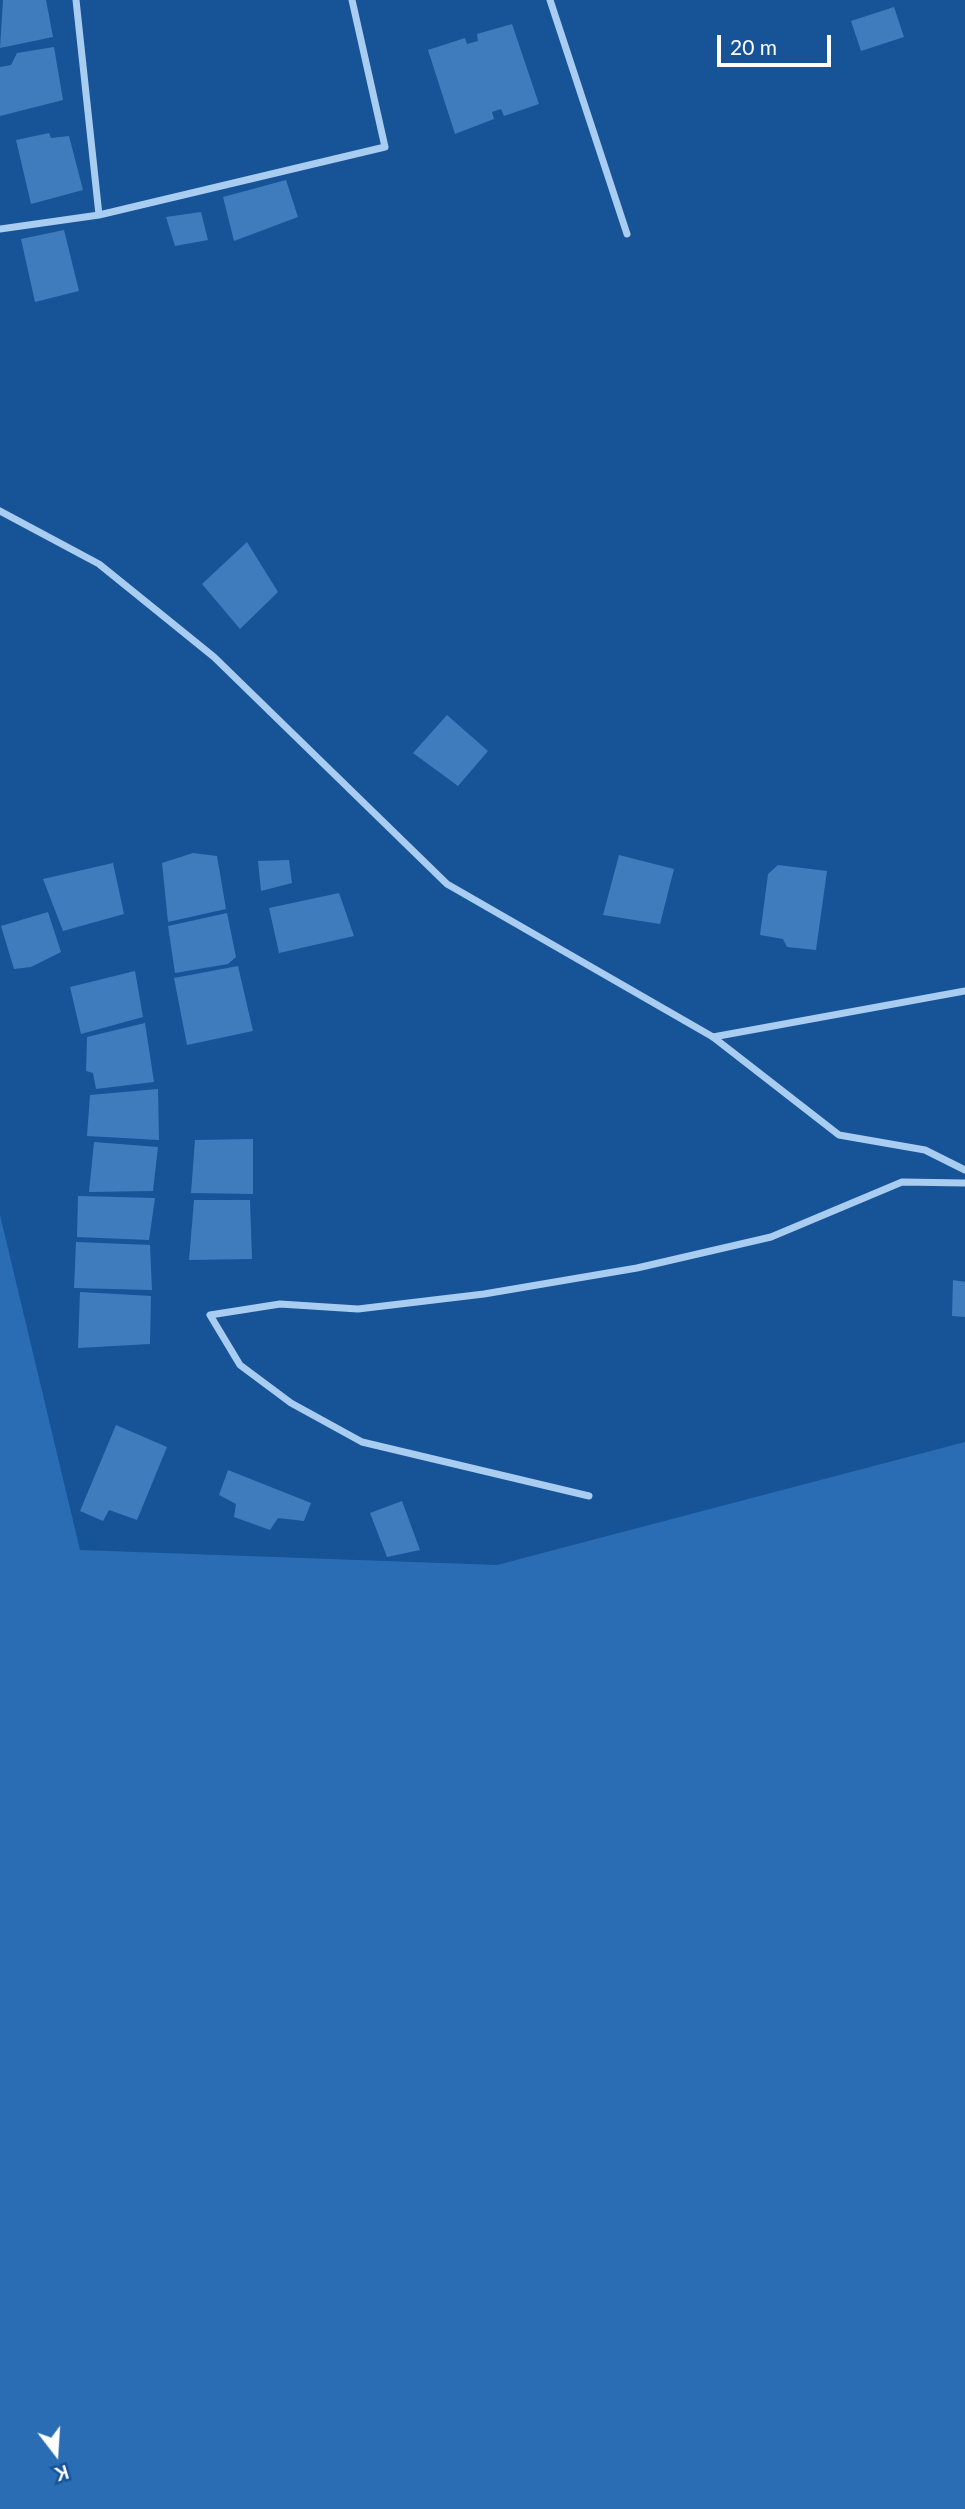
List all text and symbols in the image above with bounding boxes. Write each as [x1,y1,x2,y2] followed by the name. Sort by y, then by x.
[720,21,834,65] scale bar
[730,34,777,59] text: 20 m
[21,2418,91,2488] north arrow
[53,2461,72,2486] text: K

